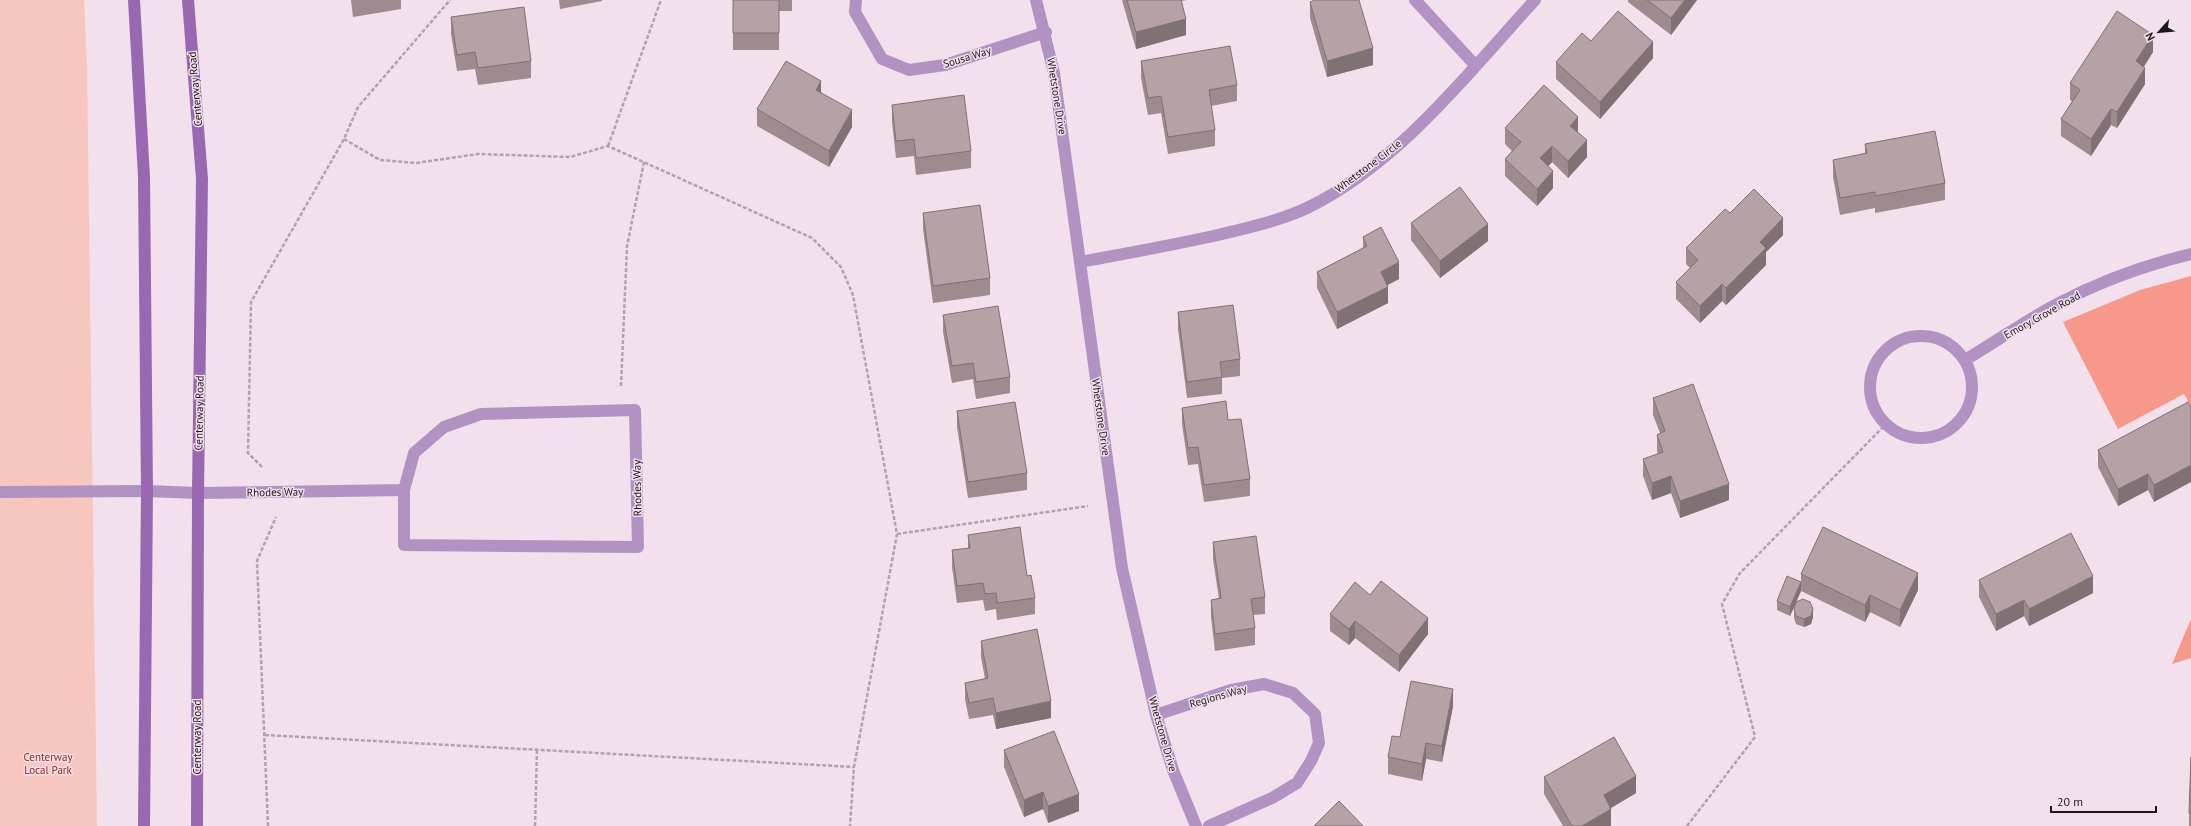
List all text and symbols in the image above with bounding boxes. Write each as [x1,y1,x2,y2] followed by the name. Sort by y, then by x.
[2139,12,2179,52] north arrow
[2142,30,2158,43] text: N
[941,43,994,71] street label: Sousa Way
[185,51,205,127] street label: Centerway Road
[1044,56,1070,136] street label: Whetstone Drive
[1332,136,1404,196] street label: Whetstone Circle
[2001,288,2083,342] street label: Emory Grove Road
[191,375,207,451] street label: Centerway Road
[1089,378,1113,457] street label: Whetstone Drive
[629,459,644,516] street label: Rhodes Way
[247,484,304,499] street label: Rhodes Way
[1188,681,1249,711] street label: Regions Way
[1146,695,1181,774] street label: Whetstone Drive
[190,699,204,774] street label: Centerway Road
[23,750,73,777] park label: Centerway Local Park
[2051,788,2156,814] scale bar
[2057,794,2083,809] text: 20 m

